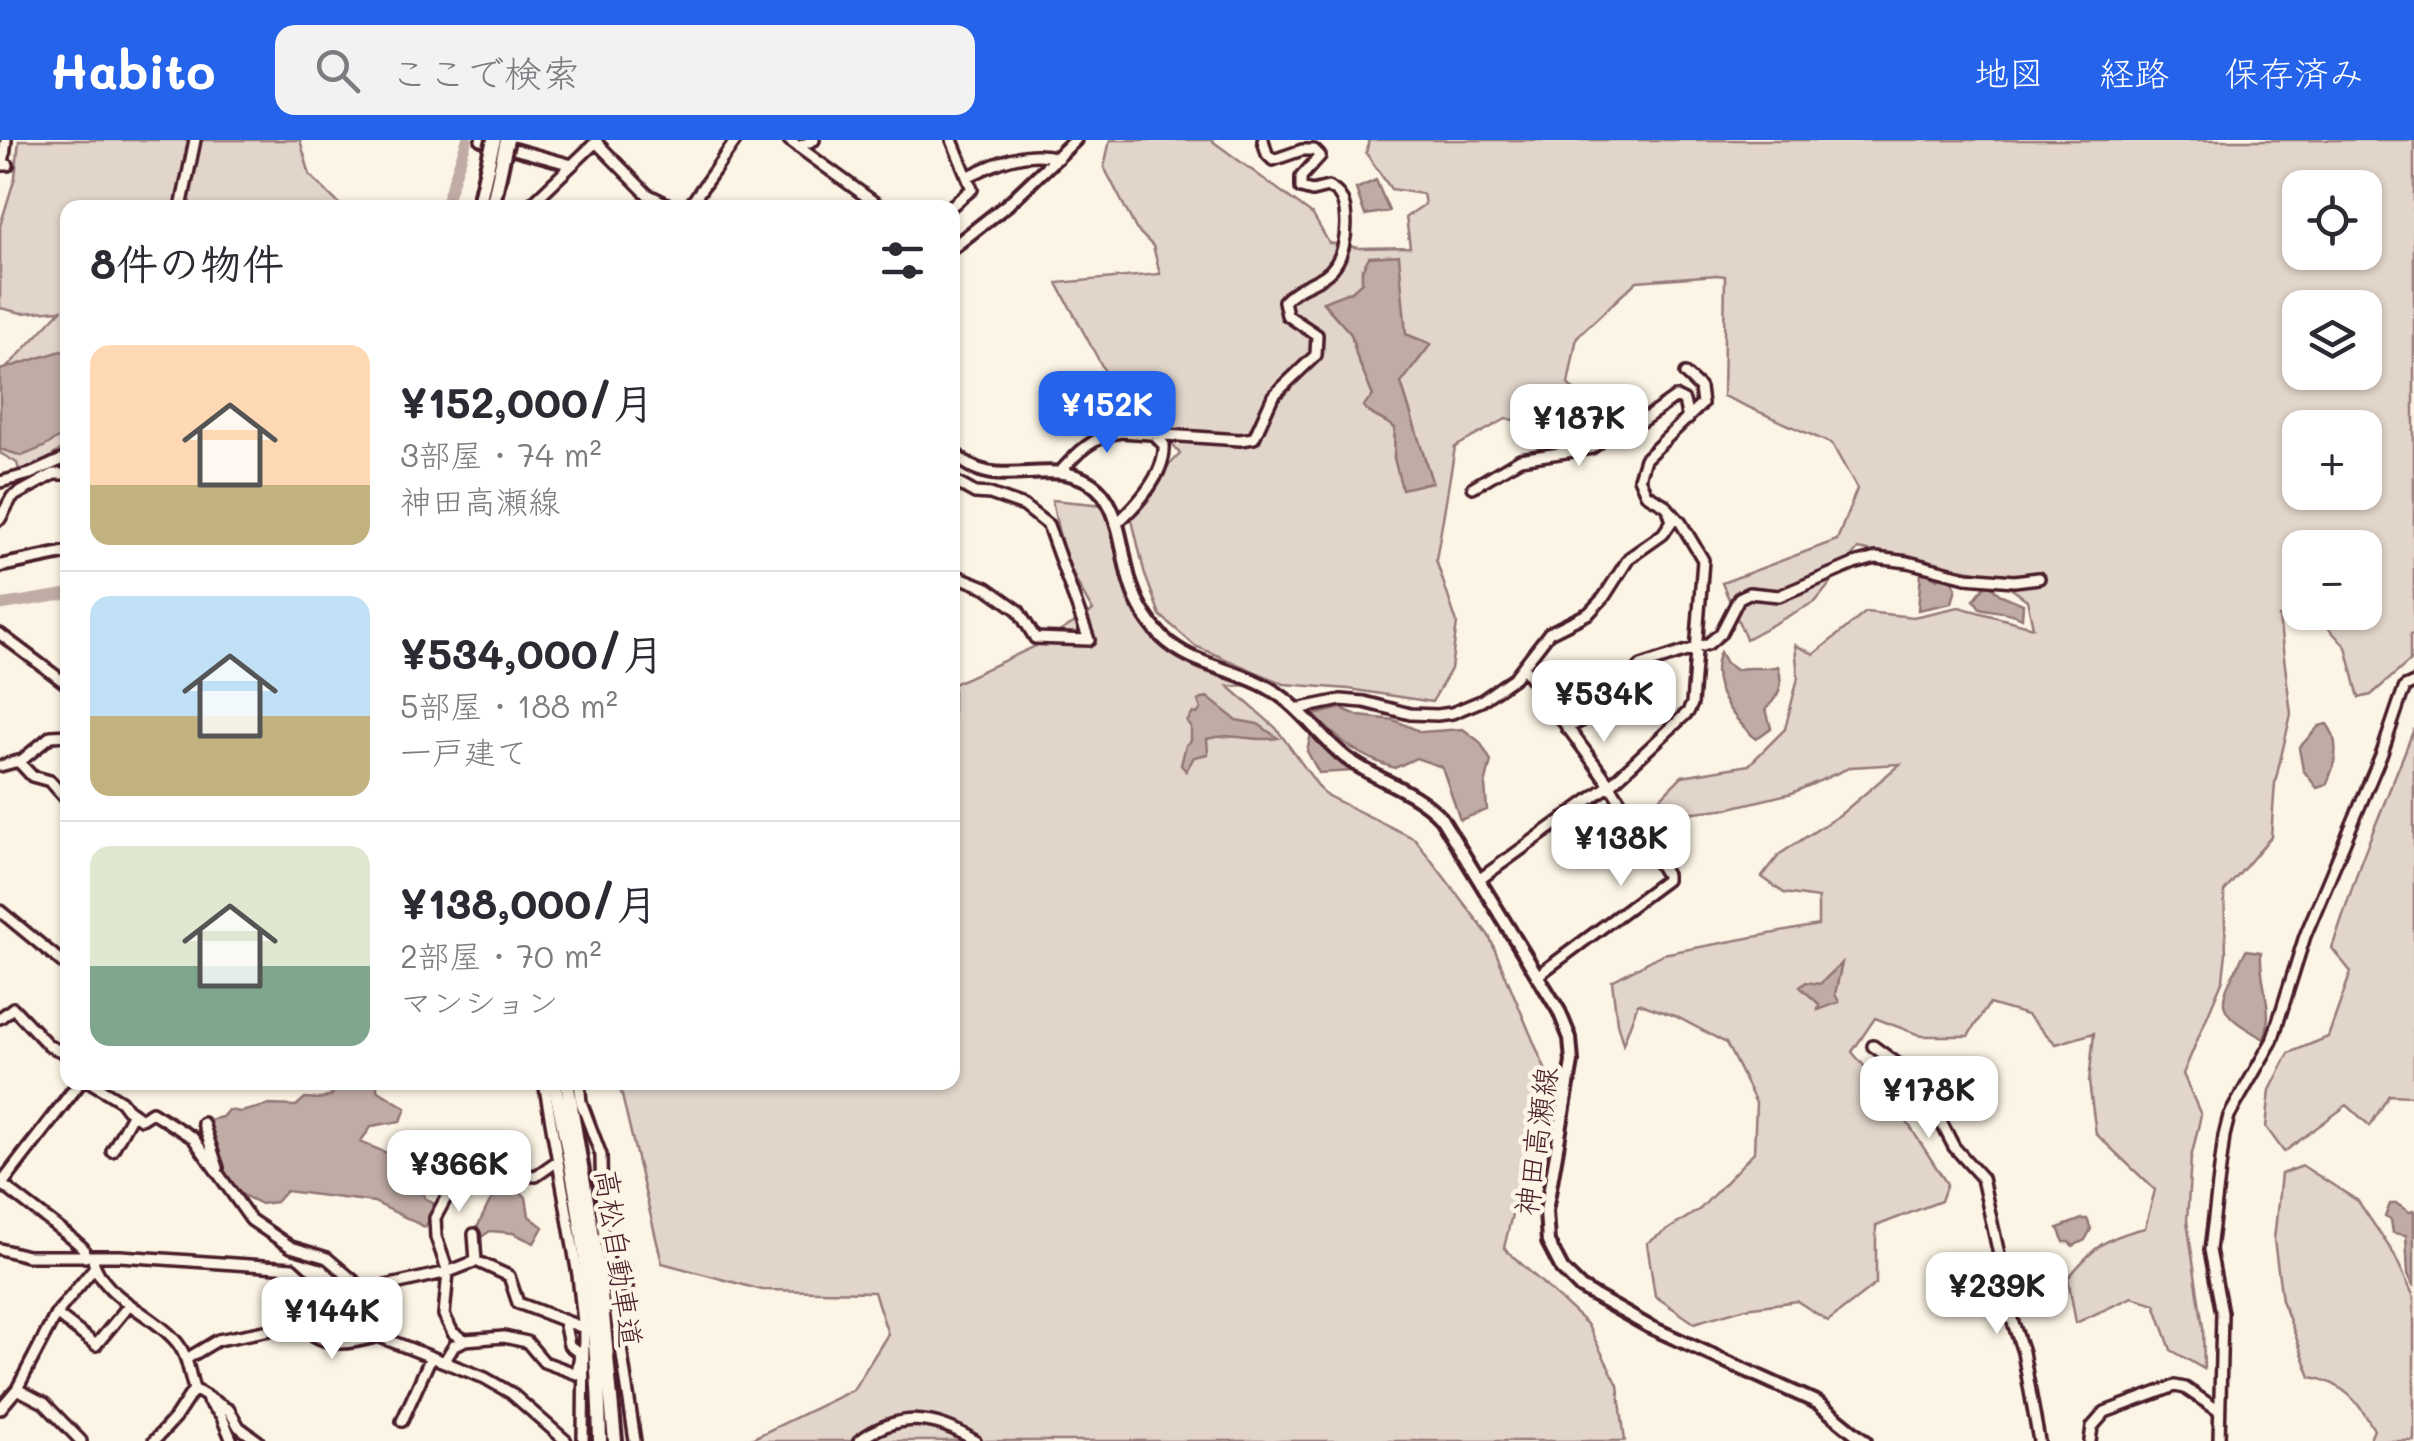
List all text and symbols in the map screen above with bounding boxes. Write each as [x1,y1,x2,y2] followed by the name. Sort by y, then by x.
[275,25,975,115] search box
[50,39,215,101] text: Habito
[310,43,365,98] icon: search
[390,47,580,97] text: ここで検索
[1974,49,2044,95] text: 地図
[2099,49,2169,95] text: 経路
[2224,49,2364,95] text: 保存済み
[2282,170,2382,630] map controls
[2282,170,2382,270] button: locate
[875,233,930,288] icon: filters
[90,235,284,290] text: 8件の物件
[2282,290,2382,390] button: layers
[1037,371,1177,456] pin: ¥152K
[400,374,655,429] text: ¥152,000/月
[1061,382,1153,424] text: ¥152K
[1509,384,1649,469] pin: ¥187K
[170,385,290,505] icon: home
[1532,395,1626,437] text: ¥187K
[2282,410,2382,510] button: +
[400,433,602,475] text: 3部屋 · 74 m²
[400,479,560,521] text: 神田高瀬線
[2282,530,2382,630] button: −
[400,625,664,680] text: ¥534,000/月
[170,636,290,756] icon: home
[1534,660,1674,745] pin: ¥534K
[1554,671,1654,713] text: ¥534K
[400,684,618,726] text: 5部屋 · 188 m²
[400,730,528,772] text: 一戸建て
[1551,804,1691,889] pin: ¥138K
[1573,815,1669,857] text: ¥138K
[400,875,658,930] text: ¥138,000/月
[170,886,290,1006] icon: home
[400,934,602,976] text: 2部屋 · 70 m²
[400,980,559,1022] text: マンション
[1859,1056,1999,1141] pin: ¥178K
[1505,1064,1565,1218] street label: 神田高瀬線
[1882,1067,1976,1109] text: ¥178K
[389,1130,529,1215] pin: ¥366K
[409,1141,509,1183] text: ¥366K
[588,1166,652,1350] street label: 高松自動車道
[1927,1252,2067,1337] pin: ¥239K
[1948,1263,2046,1305] text: ¥239K
[262,1277,402,1362] pin: ¥144K
[284,1288,380,1330] text: ¥144K

